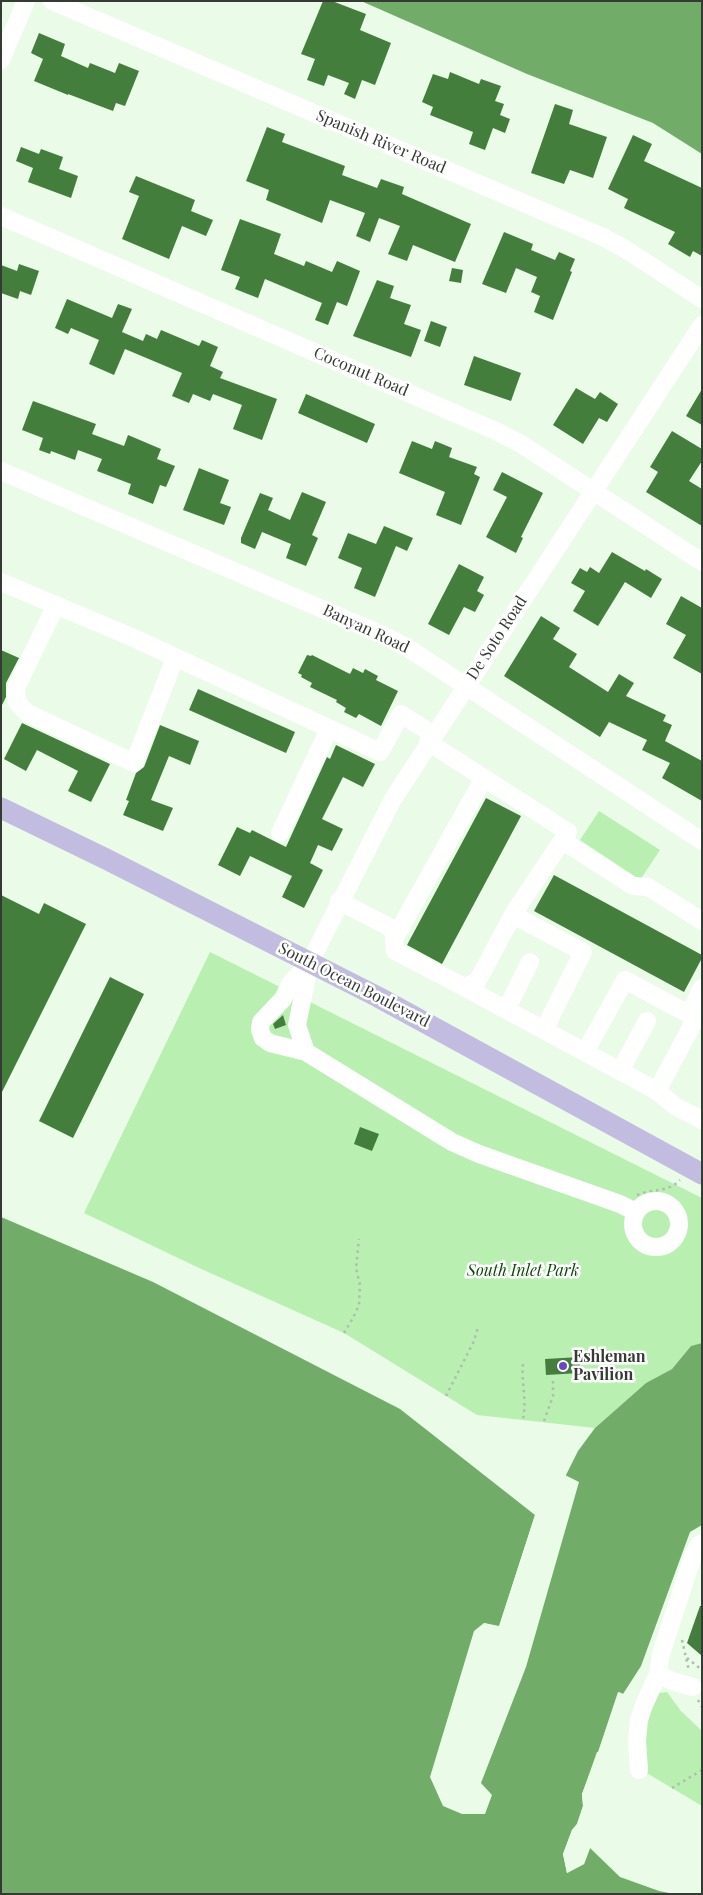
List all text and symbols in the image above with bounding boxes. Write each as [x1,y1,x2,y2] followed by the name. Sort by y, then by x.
[313,106,449,178] street label: Spanish River Road
[311,343,411,401] street label: Coconut Road
[463,593,531,683] street label: De Soto Road
[320,601,412,657] street label: Banyan Road
[275,938,433,1032] street label: South Ocean Boulevard
[467,1261,579,1281] park label: South Inlet Park
[573,1347,646,1385] place label: Eshleman Pavilion
[557,1360,569,1372] marker: Eshleman Pavilion

